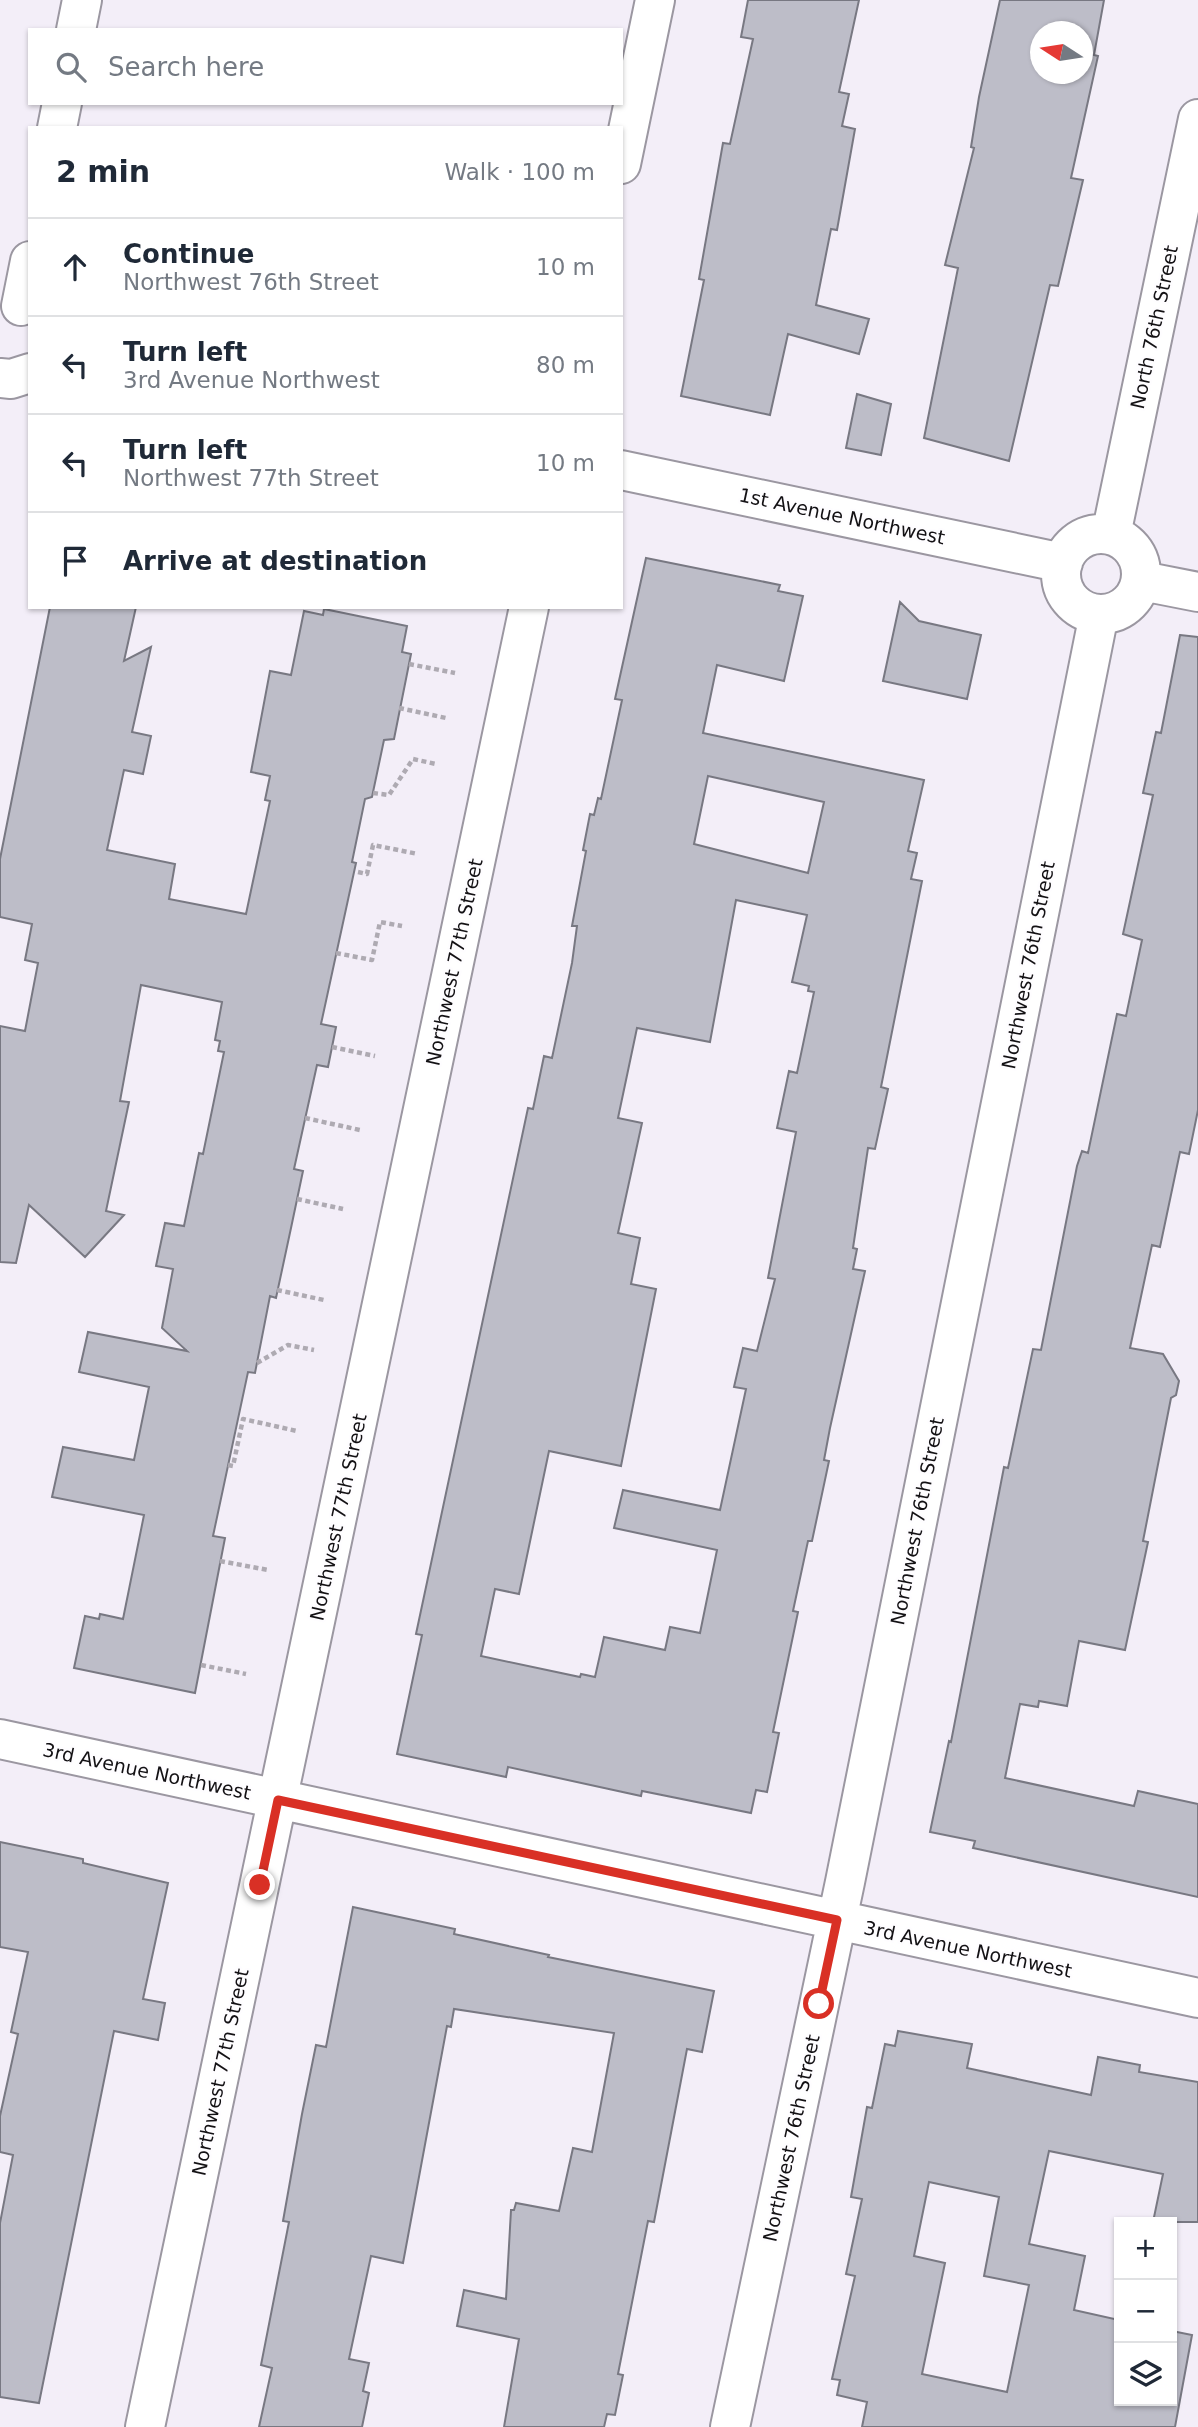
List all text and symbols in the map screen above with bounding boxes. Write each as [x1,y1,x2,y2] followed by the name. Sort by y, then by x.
[1030,21,1093,84] north arrow
[28,28,623,105] search box
[52,48,90,86] icon: search
[108,52,264,82] text: Search here
[56,154,150,189] text: 2 min
[444,159,595,185] text: Walk · 100 m
[123,239,254,269] text: Continue
[1126,243,1182,411] street label: North 76th Street
[56,248,94,286] icon: ahead
[536,254,595,280] text: 10 m
[123,269,379,295] text: Northwest 76th Street
[123,337,247,367] text: Turn left
[56,346,94,384] icon: left
[536,352,595,378] text: 80 m
[123,367,380,393] text: 3rd Avenue Northwest
[123,435,247,465] text: Turn left
[56,444,94,482] icon: left
[536,450,595,476] text: 10 m
[123,465,379,491] text: Northwest 77th Street
[737,483,947,549] street label: 1st Avenue Northwest
[56,542,94,580] icon: arrive
[123,546,427,576] text: Arrive at destination
[421,856,487,1068] street label: Northwest 77th Street
[997,859,1059,1071] street label: Northwest 76th Street
[305,1411,371,1623] street label: Northwest 77th Street
[886,1415,948,1627] street label: Northwest 76th Street
[41,1738,253,1804] street label: 3rd Avenue Northwest
[244,1869,275,1900] route end
[862,1916,1074,1982] street label: 3rd Avenue Northwest
[187,1966,253,2178] street label: Northwest 77th Street
[803,1988,834,2019] route start
[758,2032,824,2244] street label: Northwest 76th Street
[1114,2217,1177,2406] map controls
[1114,2217,1177,2280] button: +
[1114,2280,1177,2343] button: −
[1114,2343,1177,2406] button: layers

